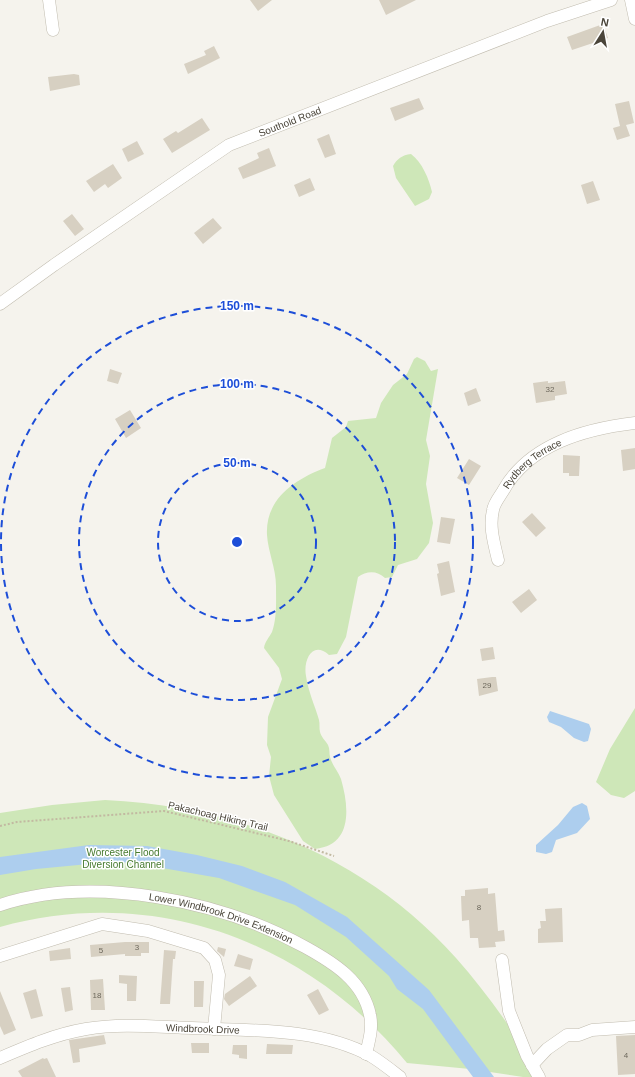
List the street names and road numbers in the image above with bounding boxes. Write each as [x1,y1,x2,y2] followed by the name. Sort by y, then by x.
[257,104,323,138] street label: Southold Road
[500,436,563,491] street label: Rydberg Terrace
[167,799,269,833] street label: Pakachoag Hiking Trail
[148,891,295,945] street label: Lower Windbrook Drive Extension
[166,1021,240,1035] street label: Windbrook Drive

